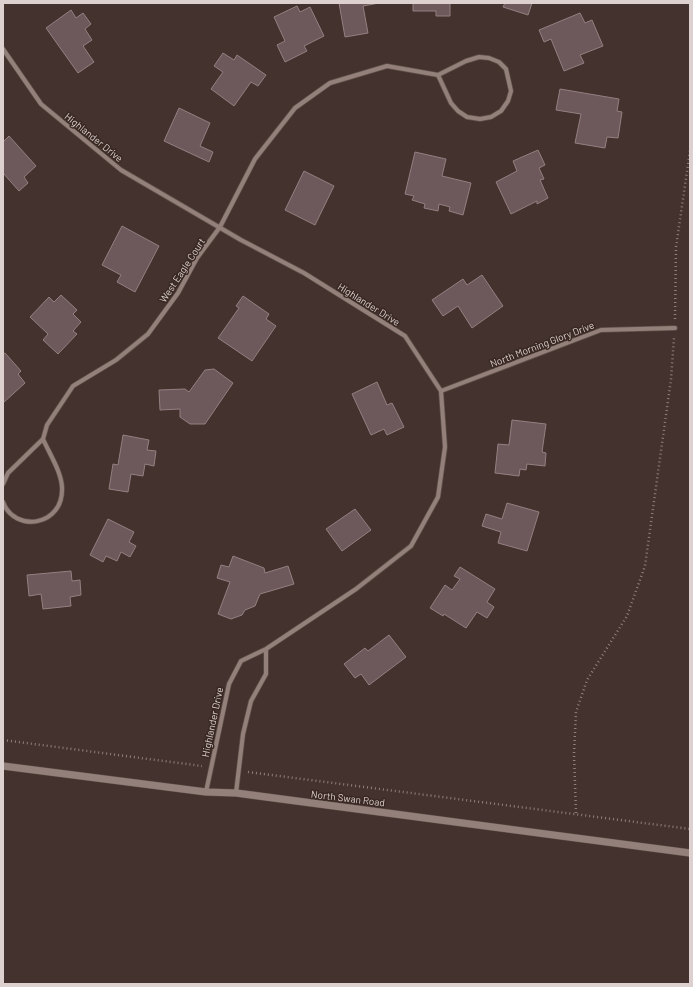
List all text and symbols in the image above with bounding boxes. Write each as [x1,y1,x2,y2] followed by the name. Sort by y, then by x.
[63,110,125,164] street label: Highlander Drive
[157,235,207,304] street label: West Eagle Court
[336,280,402,328] street label: Highlander Drive
[488,319,596,369] street label: North Morning Glory Drive
[199,686,225,758] street label: Highlander Drive
[310,788,386,808] street label: North Swan Road

